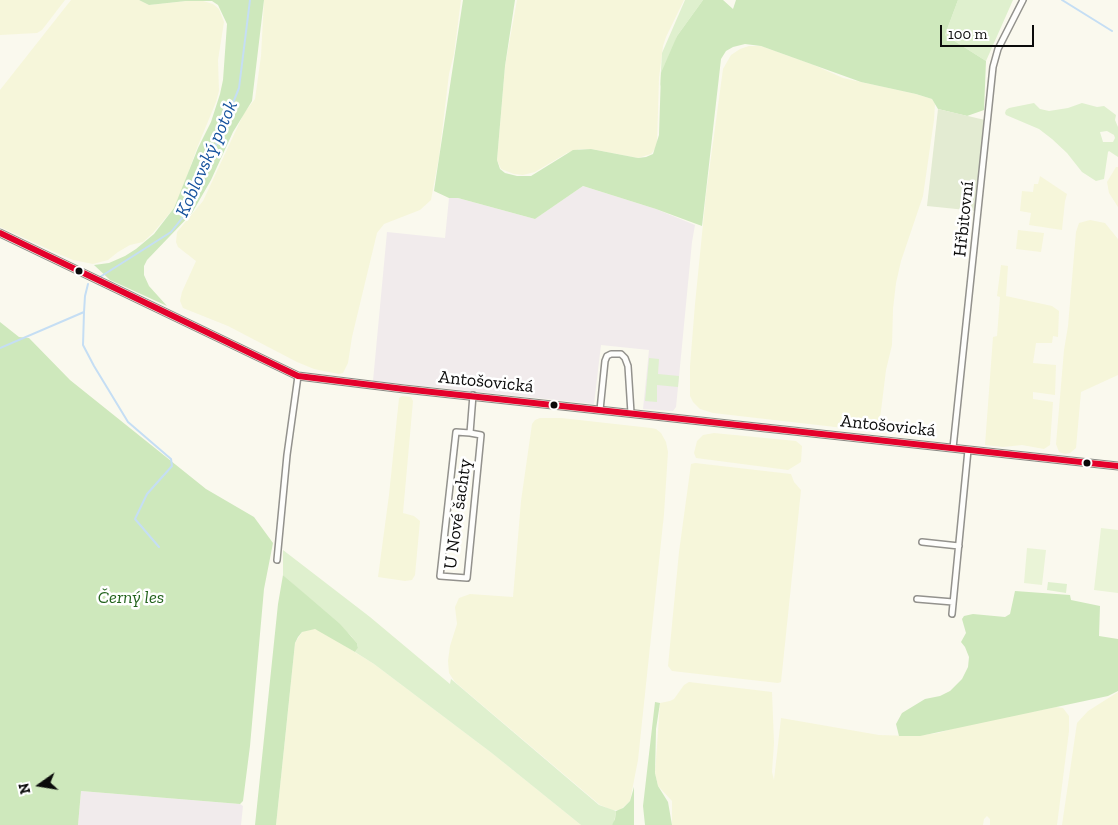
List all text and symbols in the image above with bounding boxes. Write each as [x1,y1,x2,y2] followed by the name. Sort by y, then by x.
[943,15,1037,47] scale bar
[948,25,987,43] text: 100 m
[171,97,243,221] water label: Koblovský potok
[949,180,979,258] street label: Hřbitovní
[74,266,84,276] unlabelled marker
[437,366,535,398] street label: Antošovická
[549,400,559,410] unlabelled marker
[839,410,937,442] street label: Antošovická
[440,457,476,571] street label: U Nové šachty
[1082,458,1092,468] unlabelled marker
[98,587,164,609] park label: Černý les
[15,760,65,810] north arrow
[15,781,34,796] text: N

